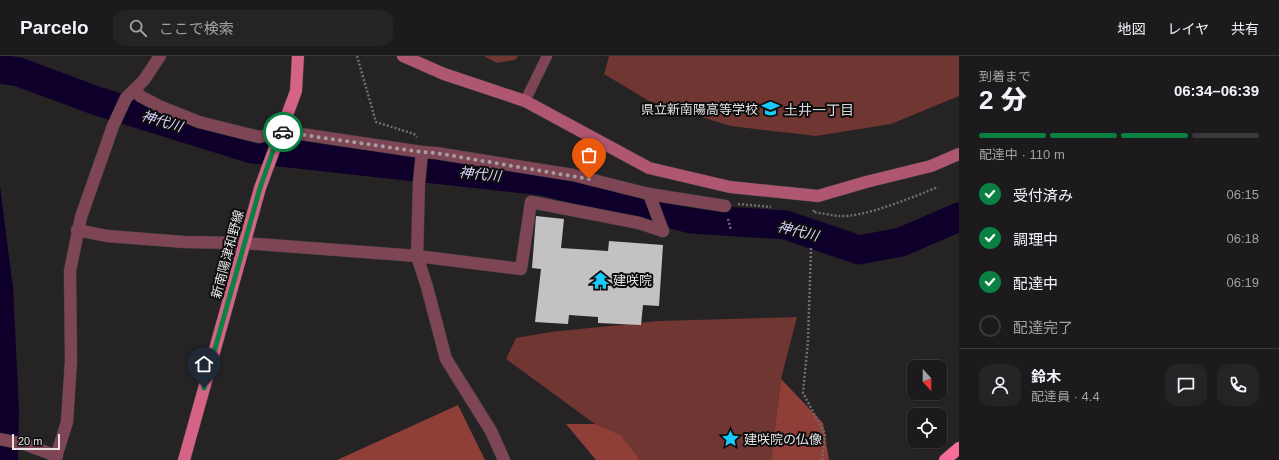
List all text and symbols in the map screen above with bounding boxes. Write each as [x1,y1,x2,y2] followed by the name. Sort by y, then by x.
[113,10,393,46] search box
[20,17,89,38] text: Parcelo
[127,17,149,39] icon: search
[159,20,234,37] text: ここで検索
[1117,21,1145,37] text: 地図
[1167,21,1209,37] text: レイヤ
[1231,21,1259,37] text: 共有
[979,69,1031,84] text: 到着まで
[1174,82,1259,99] text: 06:34–06:39
[979,85,1027,115] text: 2 分
[761,99,781,119] school or university icon: 県立新南陽高等学校
[641,102,758,117] place label: 県立新南陽高等学校
[784,102,854,118] district label: 土井一丁目
[140,107,186,135] water label: 神代川
[263,112,303,152] courier
[272,121,294,143] icon: car
[572,138,606,179] pin
[578,144,600,166] icon: bag
[979,147,1065,162] text: 配達中 · 110 m
[458,164,504,184] water label: 神代川
[979,183,1001,205] icon: check
[1013,187,1073,204] text: 受付済み
[1226,187,1259,202] text: 06:15
[208,208,247,300] street label: 新南陽津和野線
[776,218,822,244] water label: 神代川
[979,227,1001,249] icon: check
[1013,231,1058,248] text: 調理中
[1226,231,1259,246] text: 06:18
[590,270,610,290] temple icon: 建咲院
[979,271,1001,293] icon: check
[613,273,652,288] place label: 建咲院
[1013,275,1058,292] text: 配達中
[1226,275,1259,290] text: 06:19
[1013,319,1073,336] text: 配達完了
[187,347,221,388] pin
[193,353,215,375] icon: home
[907,360,947,400] north arrow
[907,360,947,448] map controls
[979,364,1021,406] button: person
[1165,364,1207,406] button: chat
[1217,364,1259,406] button: phone
[1031,368,1061,385] text: 鈴木
[1031,389,1100,404] text: 配達員 · 4.4
[907,408,947,448] button: locate
[721,429,741,449] place icon: 建咲院の仏像
[12,432,60,451] scale bar
[744,432,822,447] place label: 建咲院の仏像
[18,435,42,447] text: 20 m

